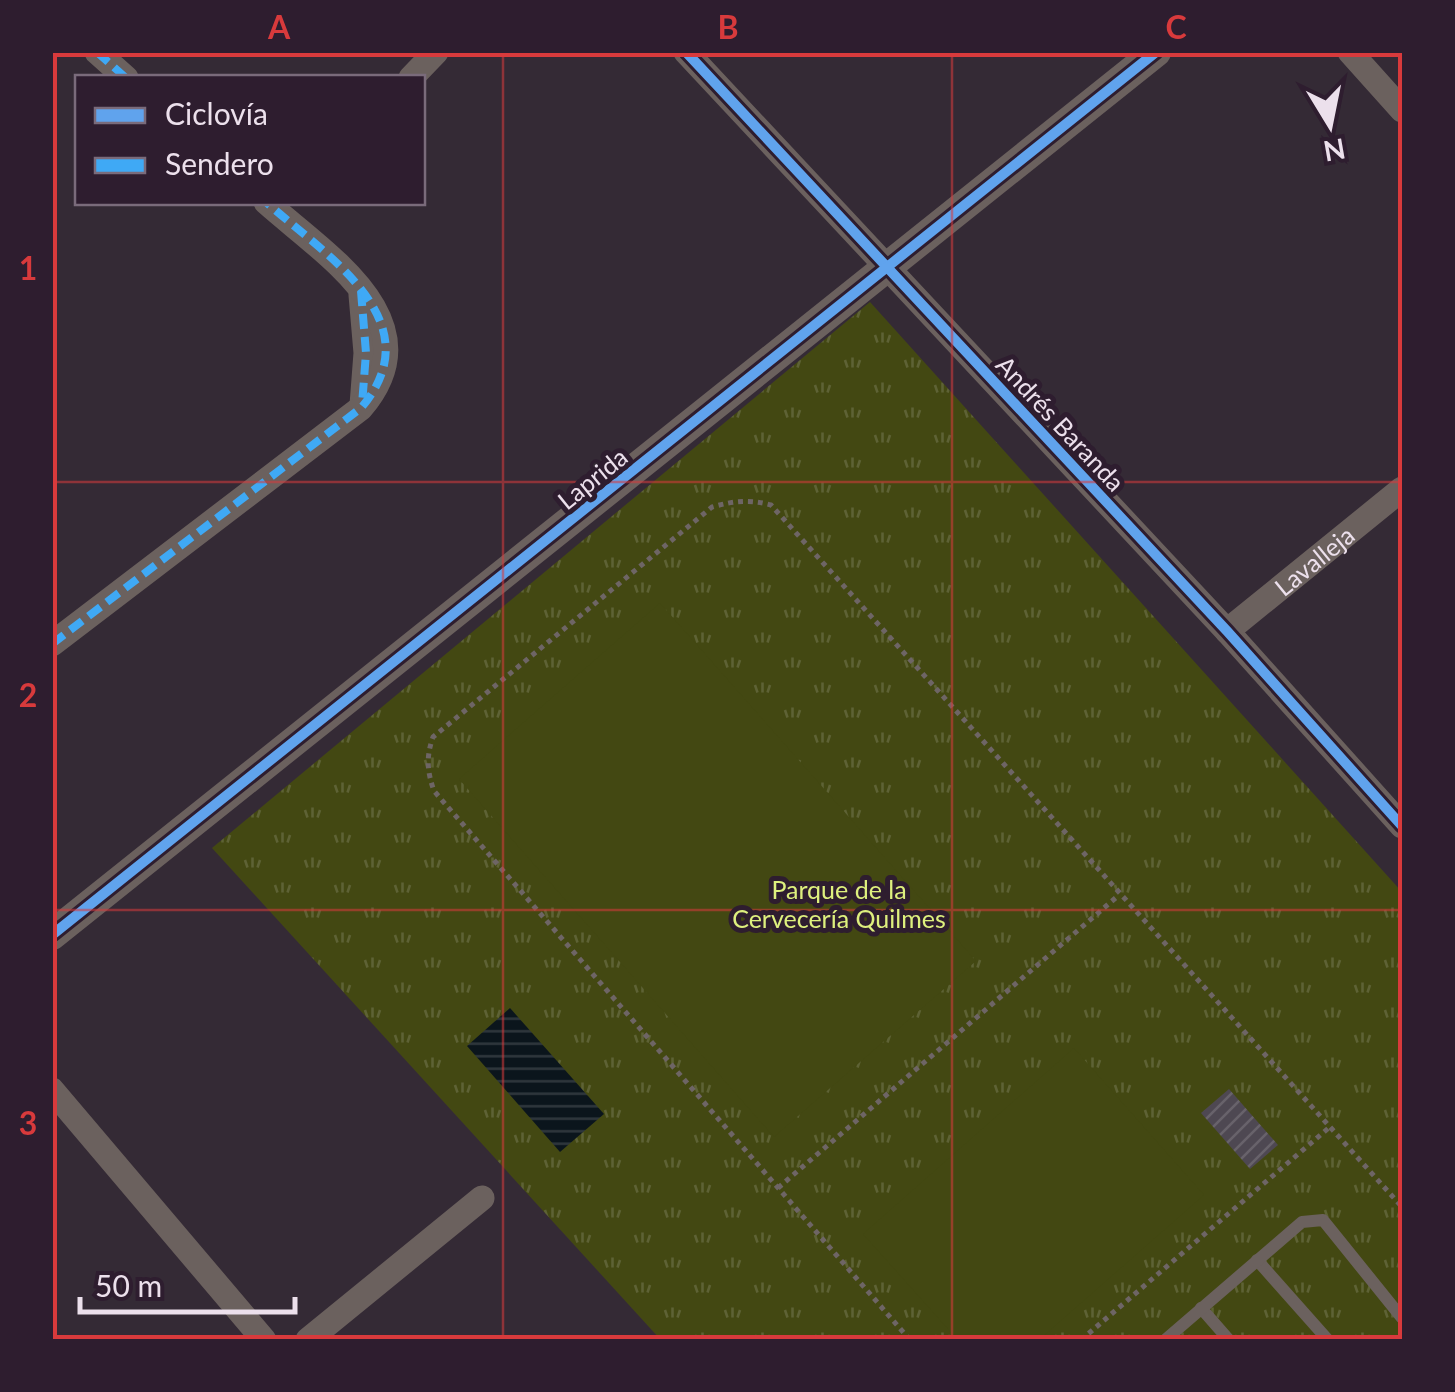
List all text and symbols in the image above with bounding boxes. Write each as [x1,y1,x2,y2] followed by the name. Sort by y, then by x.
[267,7,291,46] text: A
[717,7,739,46] text: B
[1165,7,1187,46] text: C
[75,75,425,205] legend
[1280,75,1380,175] north arrow
[165,95,268,131] text: Ciclovía
[1321,132,1348,169] text: N
[165,145,274,181] text: Sendero
[19,248,37,287] text: 1
[991,349,1131,497] street label: Andrés Baranda
[551,441,633,515] street label: Laprida
[1268,519,1360,602] street label: Lavalleja
[19,675,37,714] text: 2
[732,874,946,933] park label: Parque de la Cervecería Quilmes
[19,1103,37,1142] text: 3
[80,1252,295,1314] scale bar
[95,1267,162,1303] text: 50 m

